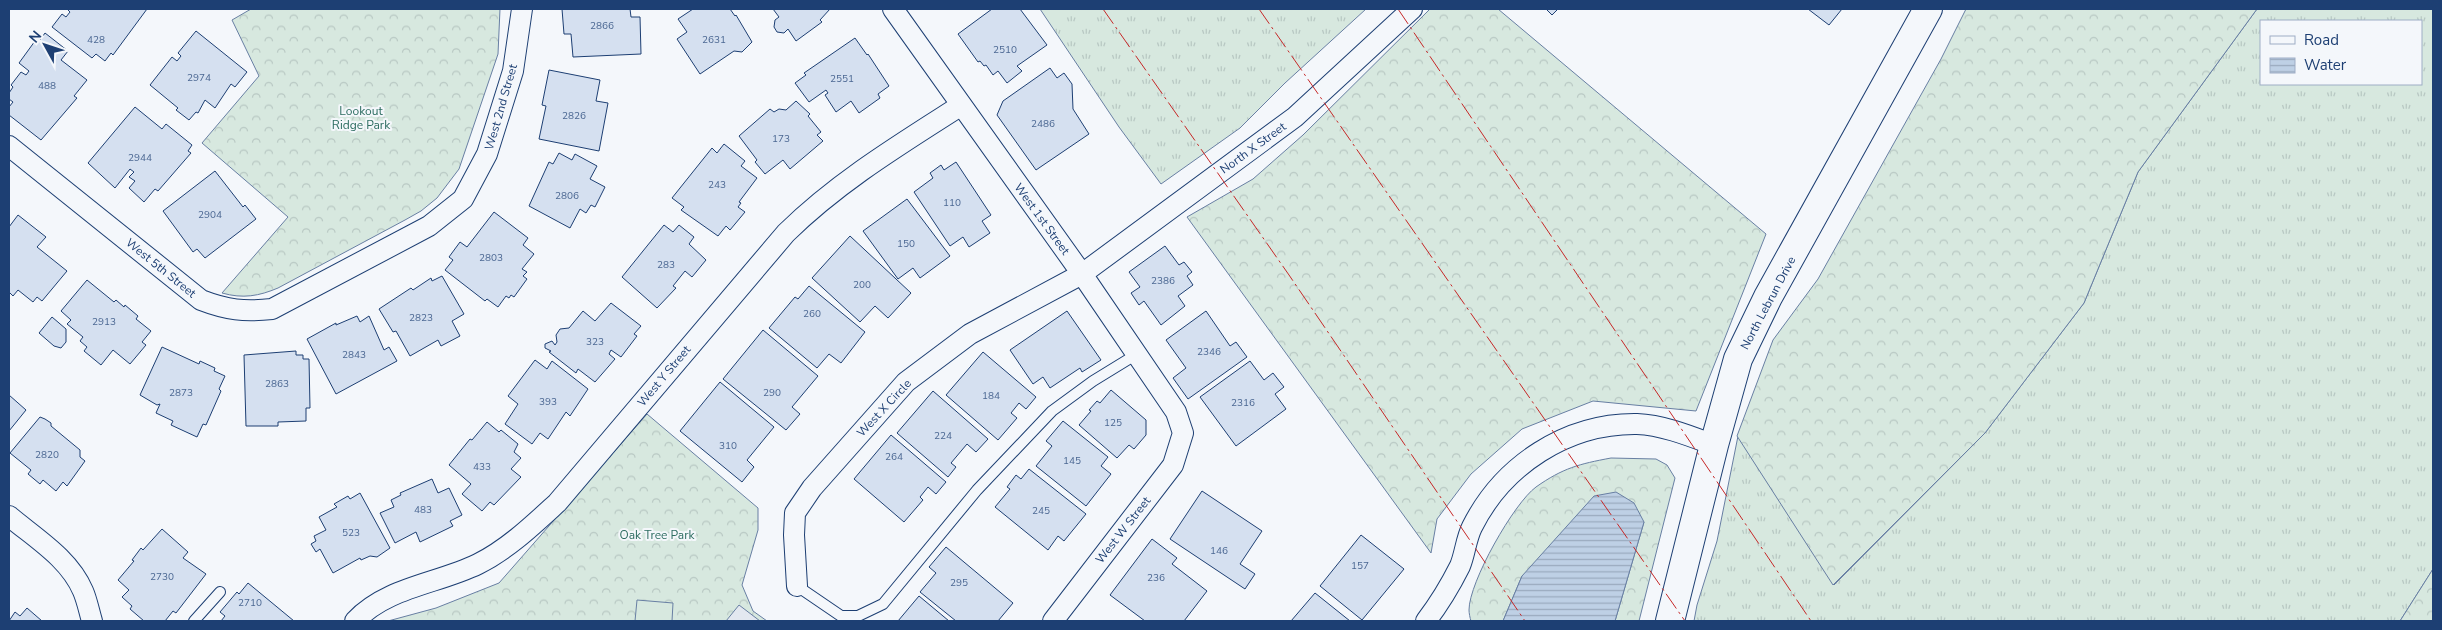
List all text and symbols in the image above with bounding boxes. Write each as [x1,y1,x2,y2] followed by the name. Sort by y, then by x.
[590,19,614,33] house number: 2866
[20,20,70,70] north arrow
[2260,20,2422,85] legend
[25,27,46,47] text: N
[2304,30,2339,50] text: Road
[87,33,105,47] house number: 428
[702,33,726,47] house number: 2631
[993,43,1017,57] house number: 2510
[2304,55,2347,75] text: Water
[481,61,521,152] street label: West 2nd Street
[187,71,211,85] house number: 2974
[830,72,854,86] house number: 2551
[38,79,56,93] house number: 488
[332,103,391,133] park label: Lookout Ridge Park
[562,109,586,123] house number: 2826
[1031,117,1055,131] house number: 2486
[1217,118,1290,177] street label: North X Street
[772,132,790,146] house number: 173
[128,151,152,165] house number: 2944
[708,178,726,192] house number: 243
[1011,180,1074,259] street label: West 1st Street
[555,189,579,203] house number: 2806
[943,196,961,210] house number: 110
[198,208,222,222] house number: 2904
[123,235,200,302] street label: West 5th Street
[897,237,915,251] house number: 150
[479,251,503,265] house number: 2803
[1737,254,1799,352] street label: North Lebrun Drive
[657,258,675,272] house number: 283
[1151,274,1175,288] house number: 2386
[853,278,871,292] house number: 200
[803,307,821,321] house number: 260
[409,311,433,325] house number: 2823
[92,315,116,329] house number: 2913
[586,335,604,349] house number: 323
[634,342,695,410] street label: West Y Street
[1197,345,1221,359] house number: 2346
[342,348,366,362] house number: 2843
[853,376,915,440] street label: West X Circle
[265,377,289,391] house number: 2863
[169,386,193,400] house number: 2873
[763,386,781,400] house number: 290
[982,389,1000,403] house number: 184
[539,395,557,409] house number: 393
[1231,396,1255,410] house number: 2316
[1104,416,1122,430] house number: 125
[934,429,952,443] house number: 224
[719,439,737,453] house number: 310
[35,448,59,462] house number: 2820
[885,450,903,464] house number: 264
[1063,454,1081,468] house number: 145
[473,460,491,474] house number: 433
[1092,493,1155,567] street label: West W Street
[414,503,432,517] house number: 483
[1032,504,1050,518] house number: 245
[342,526,360,540] house number: 523
[620,527,695,543] park label: Oak Tree Park
[1210,544,1228,558] house number: 146
[1351,559,1369,573] house number: 157
[150,570,174,584] house number: 2730
[1147,571,1165,585] house number: 236
[950,576,968,590] house number: 295
[238,596,262,610] house number: 2710

